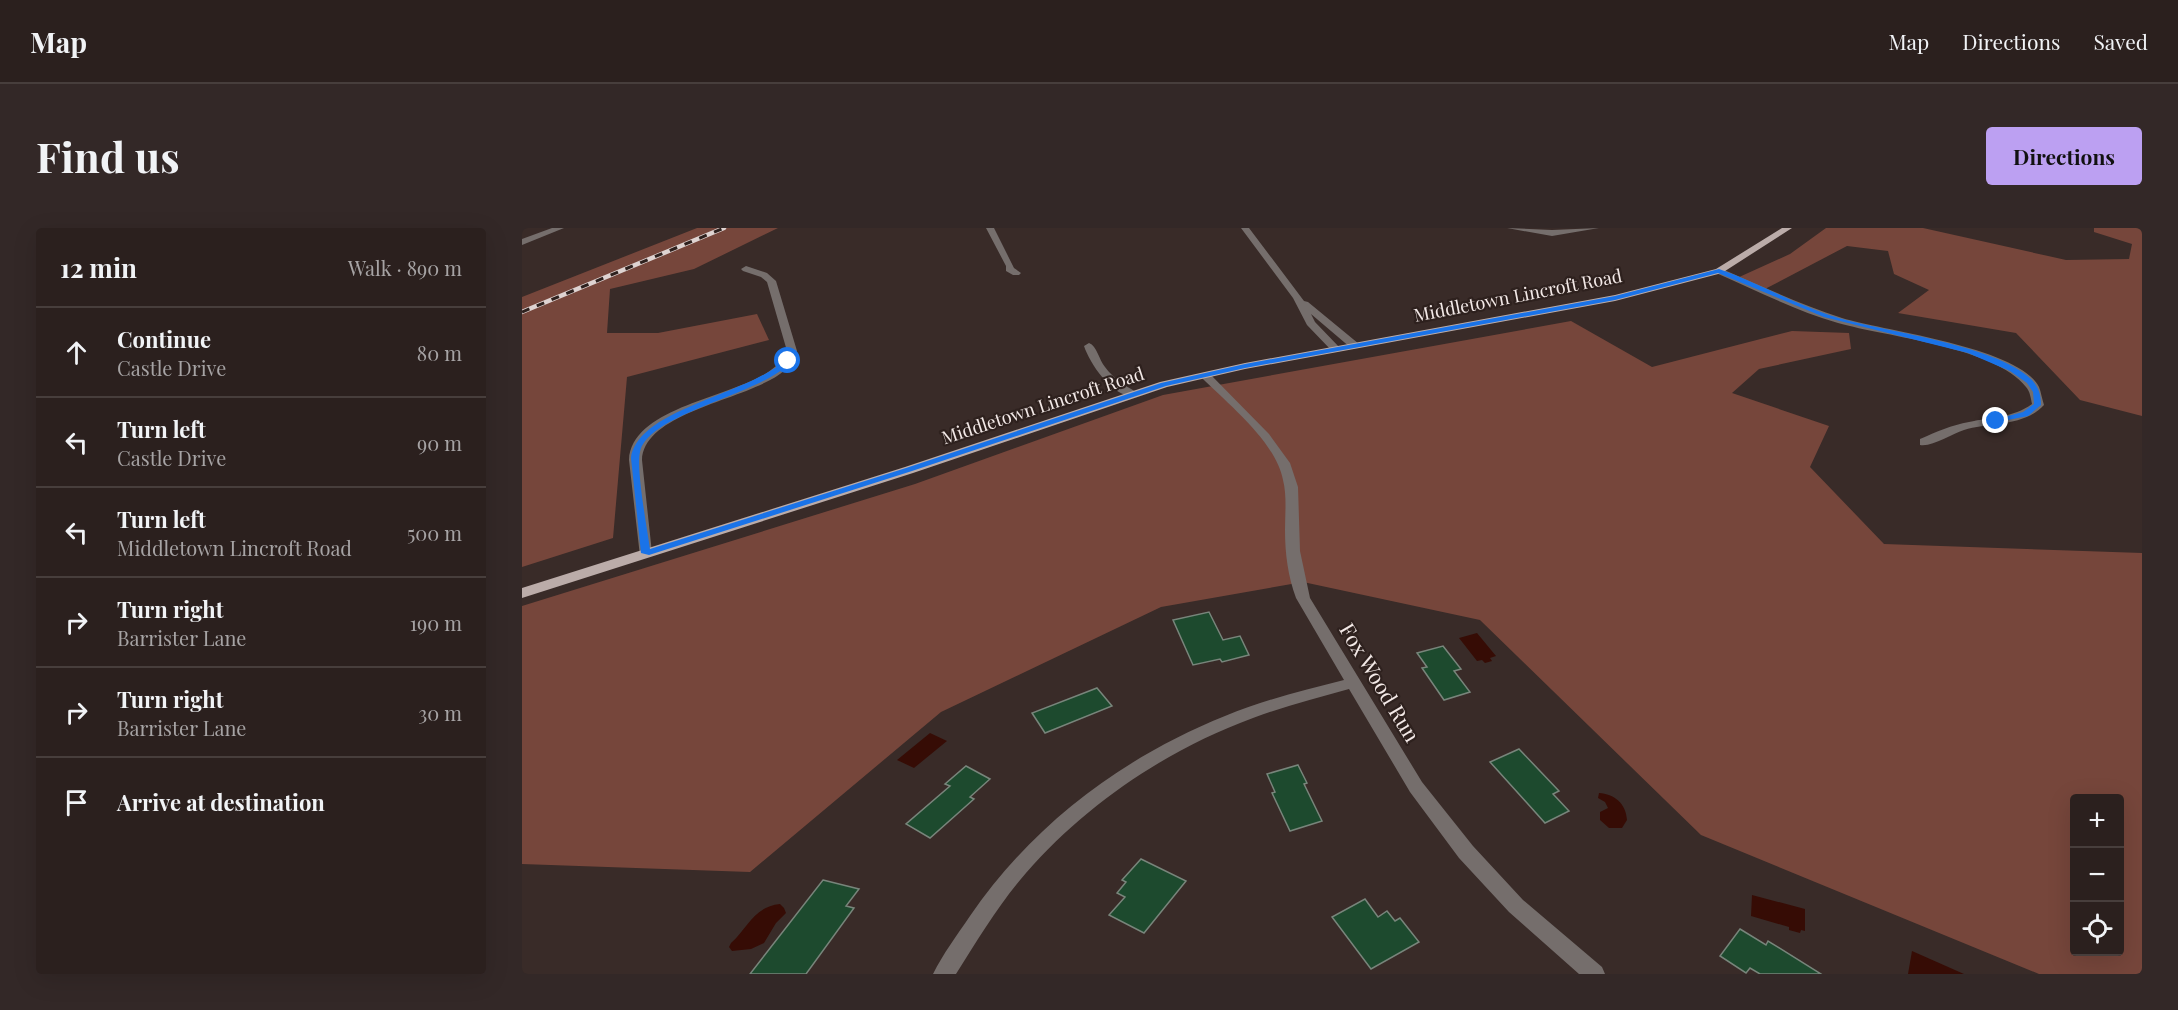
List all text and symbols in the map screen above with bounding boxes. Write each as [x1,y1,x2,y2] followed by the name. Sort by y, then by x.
[30,23,87,60] text: Map
[1888,27,1929,55] text: Map
[1962,27,2060,55] text: Directions
[2093,27,2148,55] text: Saved
[1986,127,2142,185] button: Directions
[36,128,180,184] text: Find us
[60,250,137,285] text: 12 min
[348,254,462,281] text: Walk · 890 m
[1412,263,1624,327] street label: Middletown Lincroft Road
[117,324,211,354] text: Continue
[60,336,93,369] icon: ahead
[417,339,462,366] text: 80 m
[774,347,800,373] route start
[117,354,226,381] text: Castle Drive
[938,361,1147,449] street label: Middletown Lincroft Road
[1982,407,2008,433] route end
[117,414,206,444] text: Turn left
[60,426,93,459] icon: left
[417,429,462,456] text: 90 m
[117,444,226,471] text: Castle Drive
[117,504,206,534] text: Turn left
[60,516,93,549] icon: left
[407,519,462,546] text: 500 m
[117,534,352,561] text: Middletown Lincroft Road
[117,594,223,624] text: Turn right
[60,606,93,639] icon: right
[410,609,462,636] text: 190 m
[1334,617,1427,747] street label: Fox Wood Run
[117,624,246,651] text: Barrister Lane
[117,684,223,714] text: Turn right
[60,696,93,729] icon: right
[418,699,462,726] text: 30 m
[117,714,246,741] text: Barrister Lane
[60,786,93,819] icon: arrive
[117,787,325,817] text: Arrive at destination
[2070,794,2124,956] map controls
[2070,794,2124,848] button: +
[2070,848,2124,902] button: −
[2070,902,2124,956] button: locate

